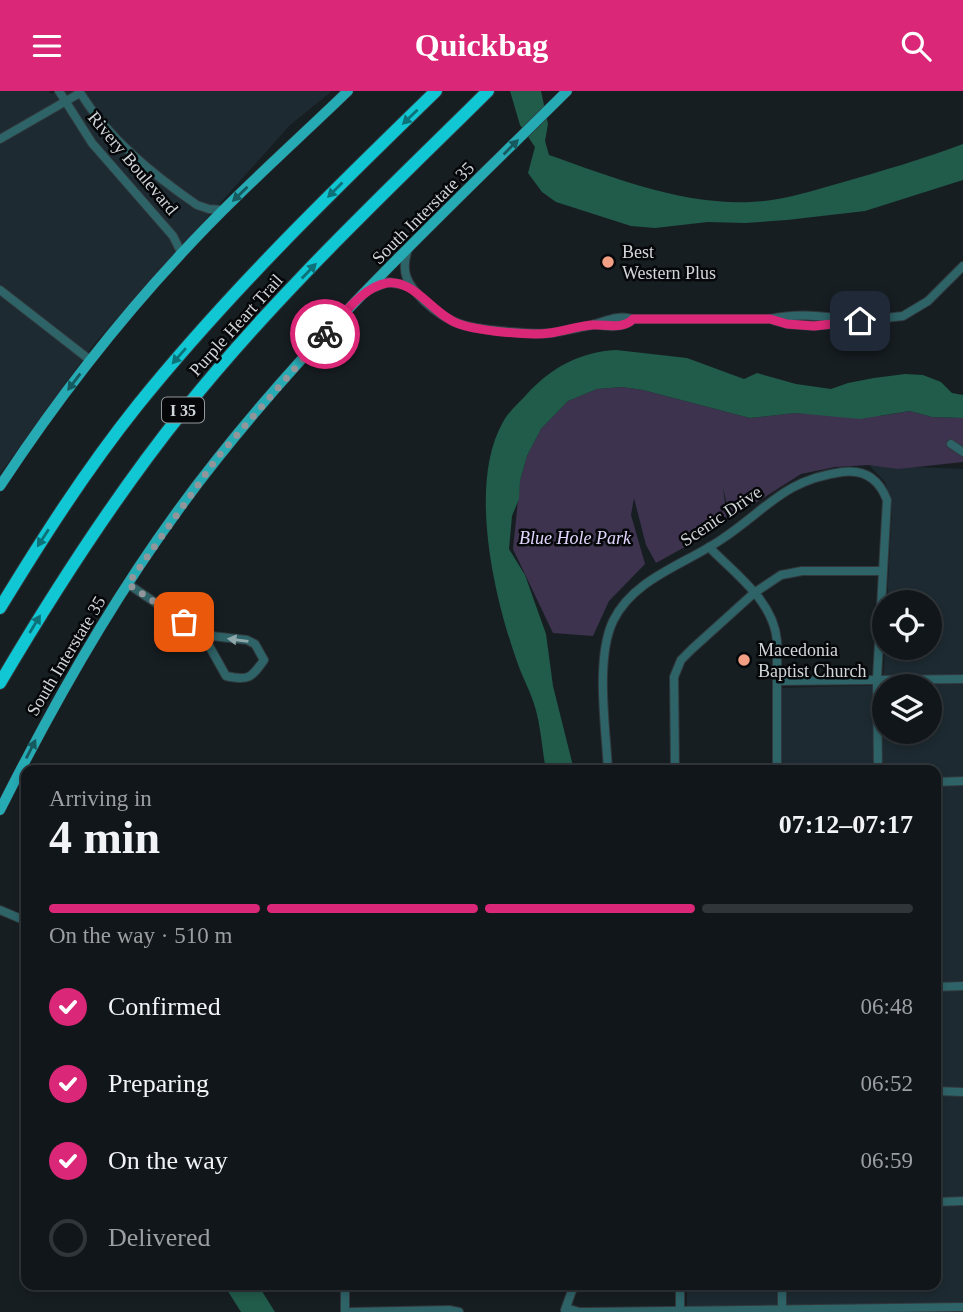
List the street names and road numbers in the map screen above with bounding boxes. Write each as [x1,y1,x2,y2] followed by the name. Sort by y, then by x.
[84,107,182,219] street label: Rivery Boulevard
[368,158,478,268] street label: South Interstate 35
[185,270,287,380] street label: Purple Heart Trail
[162,397,204,423] road number: I 35
[677,482,765,550] street label: Scenic Drive
[22,593,110,719] street label: South Interstate 35

